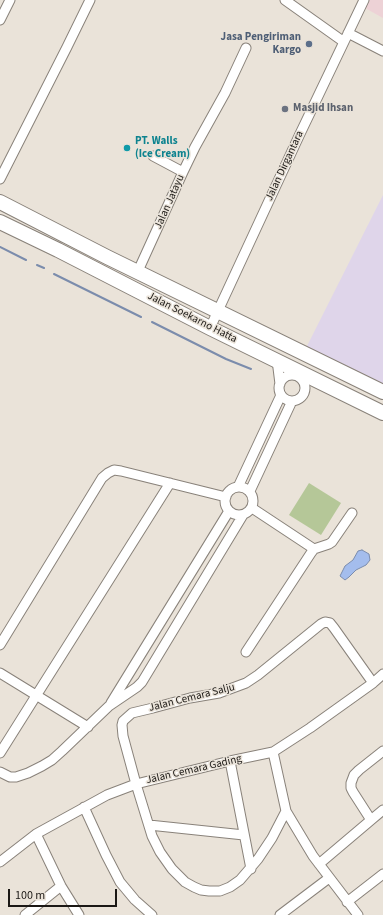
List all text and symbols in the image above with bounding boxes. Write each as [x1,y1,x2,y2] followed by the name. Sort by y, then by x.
[221,31,301,57] place label: Jasa Pengiriman Kargo
[304,39,314,49] marker: Jasa Pengiriman Kargo
[293,102,353,116] place label: Masjid Ihsan
[280,104,290,114] marker: Masjid Ihsan
[263,129,307,203] street label: Jalan Dirgantara
[135,135,190,161] place label: PT. Walls (Ice Cream)
[122,143,132,153] marker: PT. Walls (Ice Cream)
[152,173,188,231] street label: Jalan Jatayu
[145,290,239,346] street label: Jalan Soekarno Hatta
[148,681,236,715] street label: Jalan Cemara Salju
[145,753,243,787] street label: Jalan Cemara Gading
[10,881,119,907] scale bar
[15,887,45,904] text: 100 m

